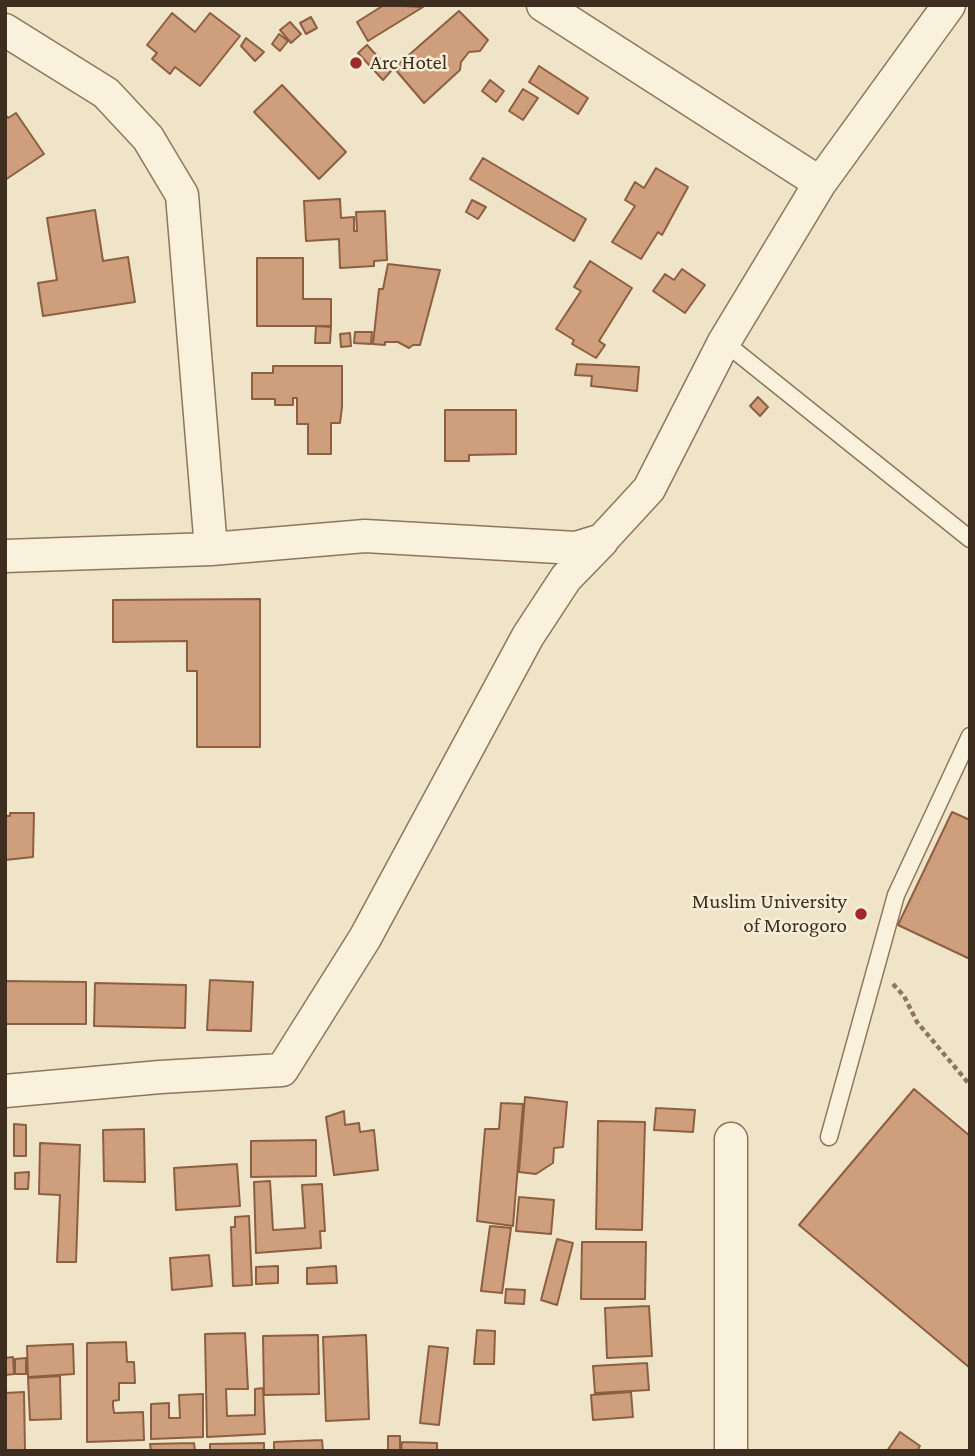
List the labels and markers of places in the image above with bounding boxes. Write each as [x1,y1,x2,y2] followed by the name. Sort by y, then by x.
[370,50,447,76] place label: Arc Hotel
[348,55,364,71] marker: Arc Hotel
[692,889,847,939] place label: Muslim University of Morogoro
[853,906,869,922] marker: Muslim University of Morogoro

